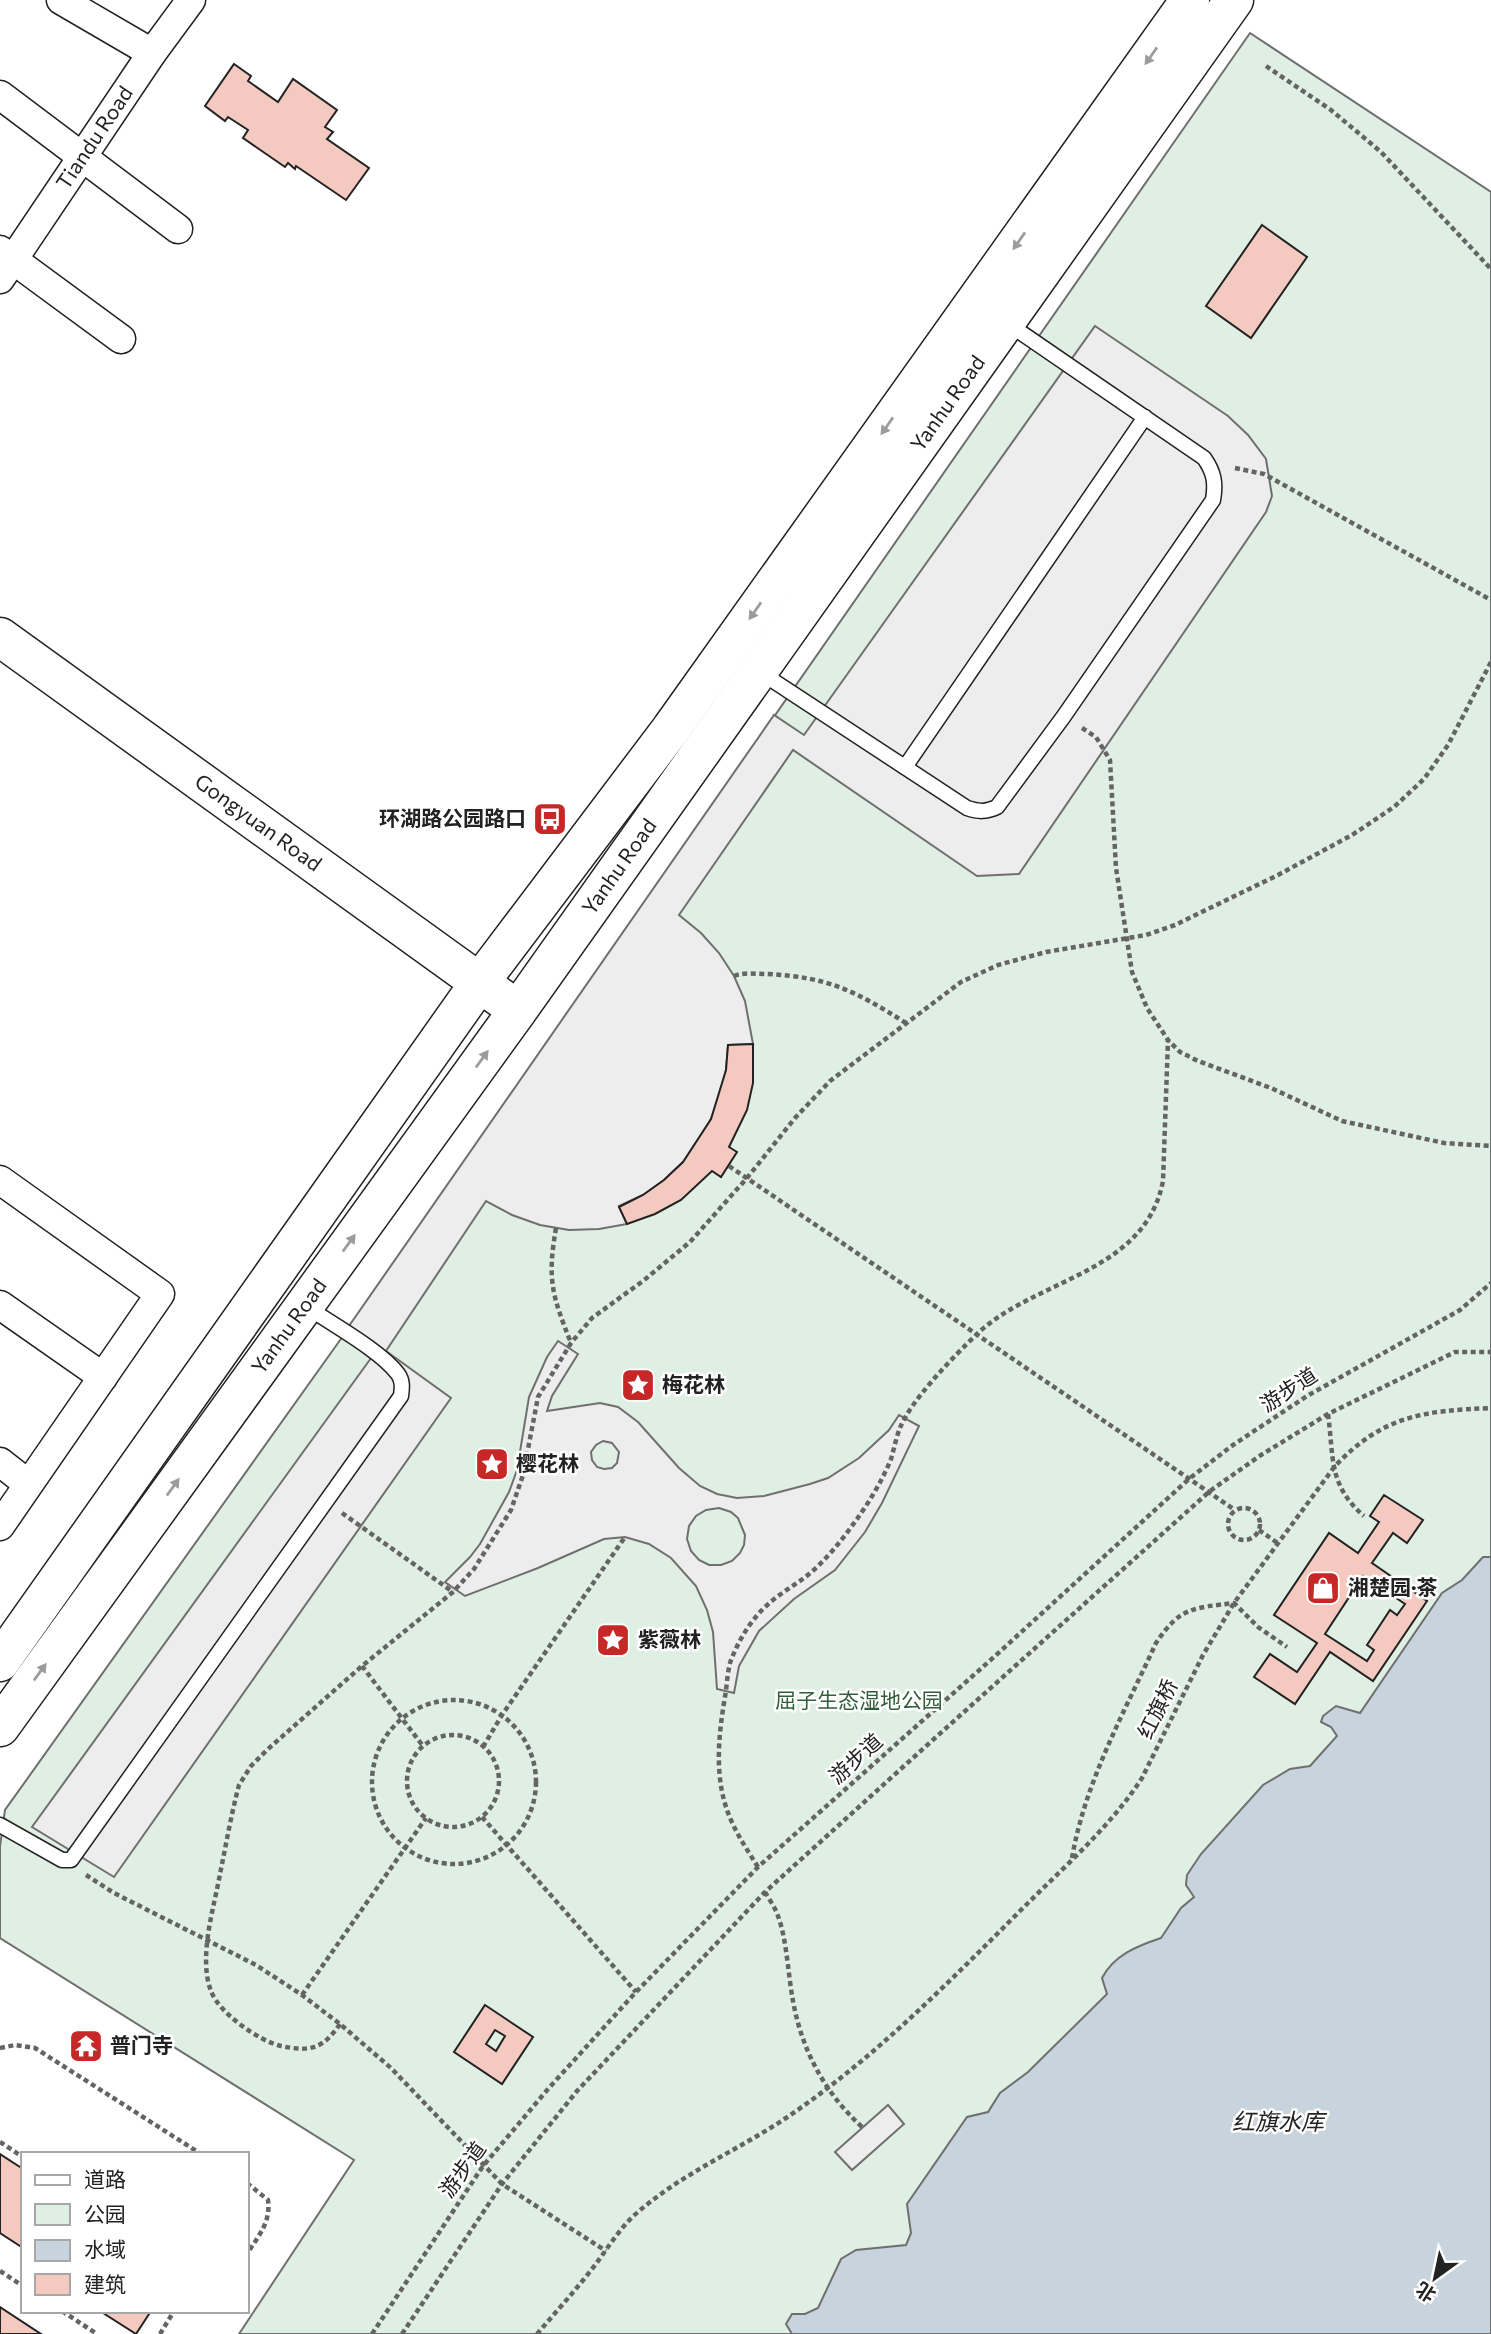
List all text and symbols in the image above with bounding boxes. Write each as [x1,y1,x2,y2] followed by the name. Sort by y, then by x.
[1144,47,1158,65] one-way arrow
[50,81,137,193] street label: Tiandu Road
[1012,232,1026,250] one-way arrow
[904,350,989,455] street label: Yanhu Road
[880,417,894,435] one-way arrow
[748,602,762,621] one-way arrow
[191,768,327,876] street label: Gongyuan Road
[531,800,569,838] bus stop icon: 环湖路公园路口
[379,805,526,830] place label: 环湖路公园路口
[576,813,661,919] street label: Yanhu Road
[475,1050,489,1068] one-way arrow
[341,1234,355,1252] one-way arrow
[245,1273,331,1378] street label: Yanhu Road
[1255,1361,1321,1416] street label: 游步道
[619,1366,657,1404] place icon: 梅花林
[662,1371,725,1396] place label: 梅花林
[473,1445,511,1483] place icon: 樱花林
[516,1450,579,1475] place label: 樱花林
[165,1478,179,1496] one-way arrow
[1304,1569,1342,1607] shop icon: 湘楚园·茶
[1348,1574,1438,1599] place label: 湘楚园·茶
[594,1621,632,1659] place icon: 紫薇林
[638,1626,701,1651] place label: 紫薇林
[33,1663,47,1681] one-way arrow
[1132,1675,1182,1742] street label: 红旗桥
[775,1687,943,1712] park label: 屈子生态湿地公园
[823,1728,887,1788] street label: 游步道
[67,2027,105,2065] temple icon: 普门寺
[110,2032,173,2057] place label: 普门寺
[1232,2107,1328,2135] water label: 红旗水库
[433,2136,490,2202] street label: 游步道
[21,2152,248,2313] legend
[84,2166,126,2191] text: 道路
[84,2201,126,2226] text: 公园
[84,2236,126,2261] text: 水域
[1400,2243,1470,2313] north arrow
[84,2271,126,2296] text: 建筑
[1411,2278,1440,2307] text: 北

